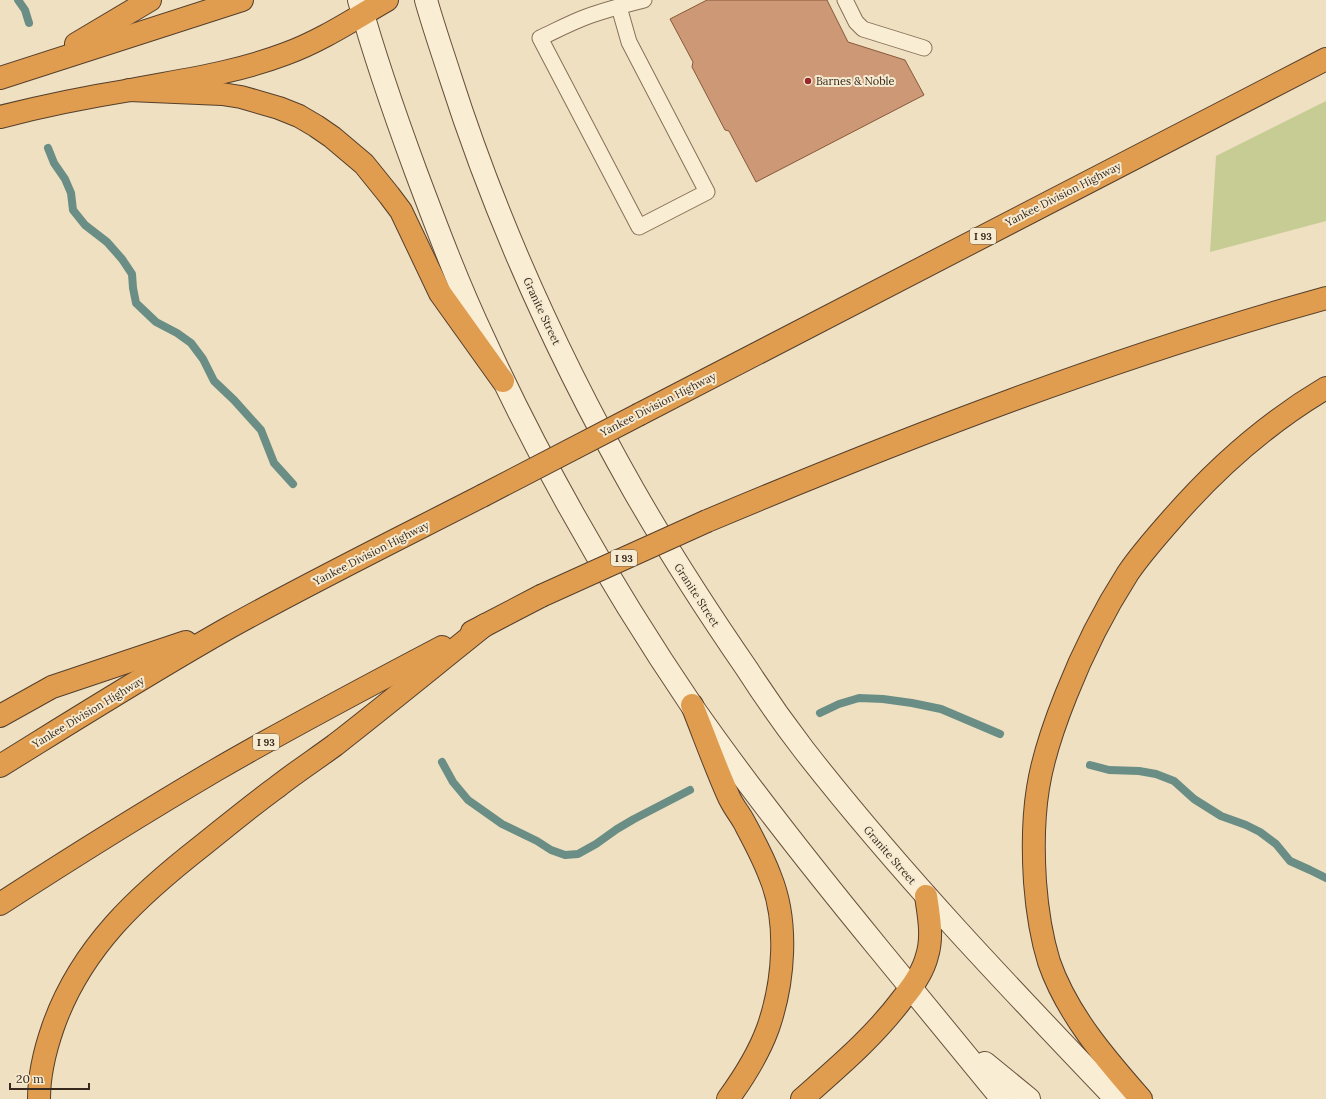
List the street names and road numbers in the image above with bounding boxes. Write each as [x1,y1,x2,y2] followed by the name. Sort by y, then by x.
[1002,159,1123,230] street label: Yankee Division Highway
[970,228,996,244] road number: I 93
[520,275,564,348] street label: Granite Street
[597,369,718,440] street label: Yankee Division Highway
[310,518,431,589] street label: Yankee Division Highway
[611,550,637,566] road number: I 93
[671,561,723,630] street label: Granite Street
[29,673,147,751] street label: Yankee Division Highway
[253,734,279,750] road number: I 93
[861,823,920,888] street label: Granite Street

